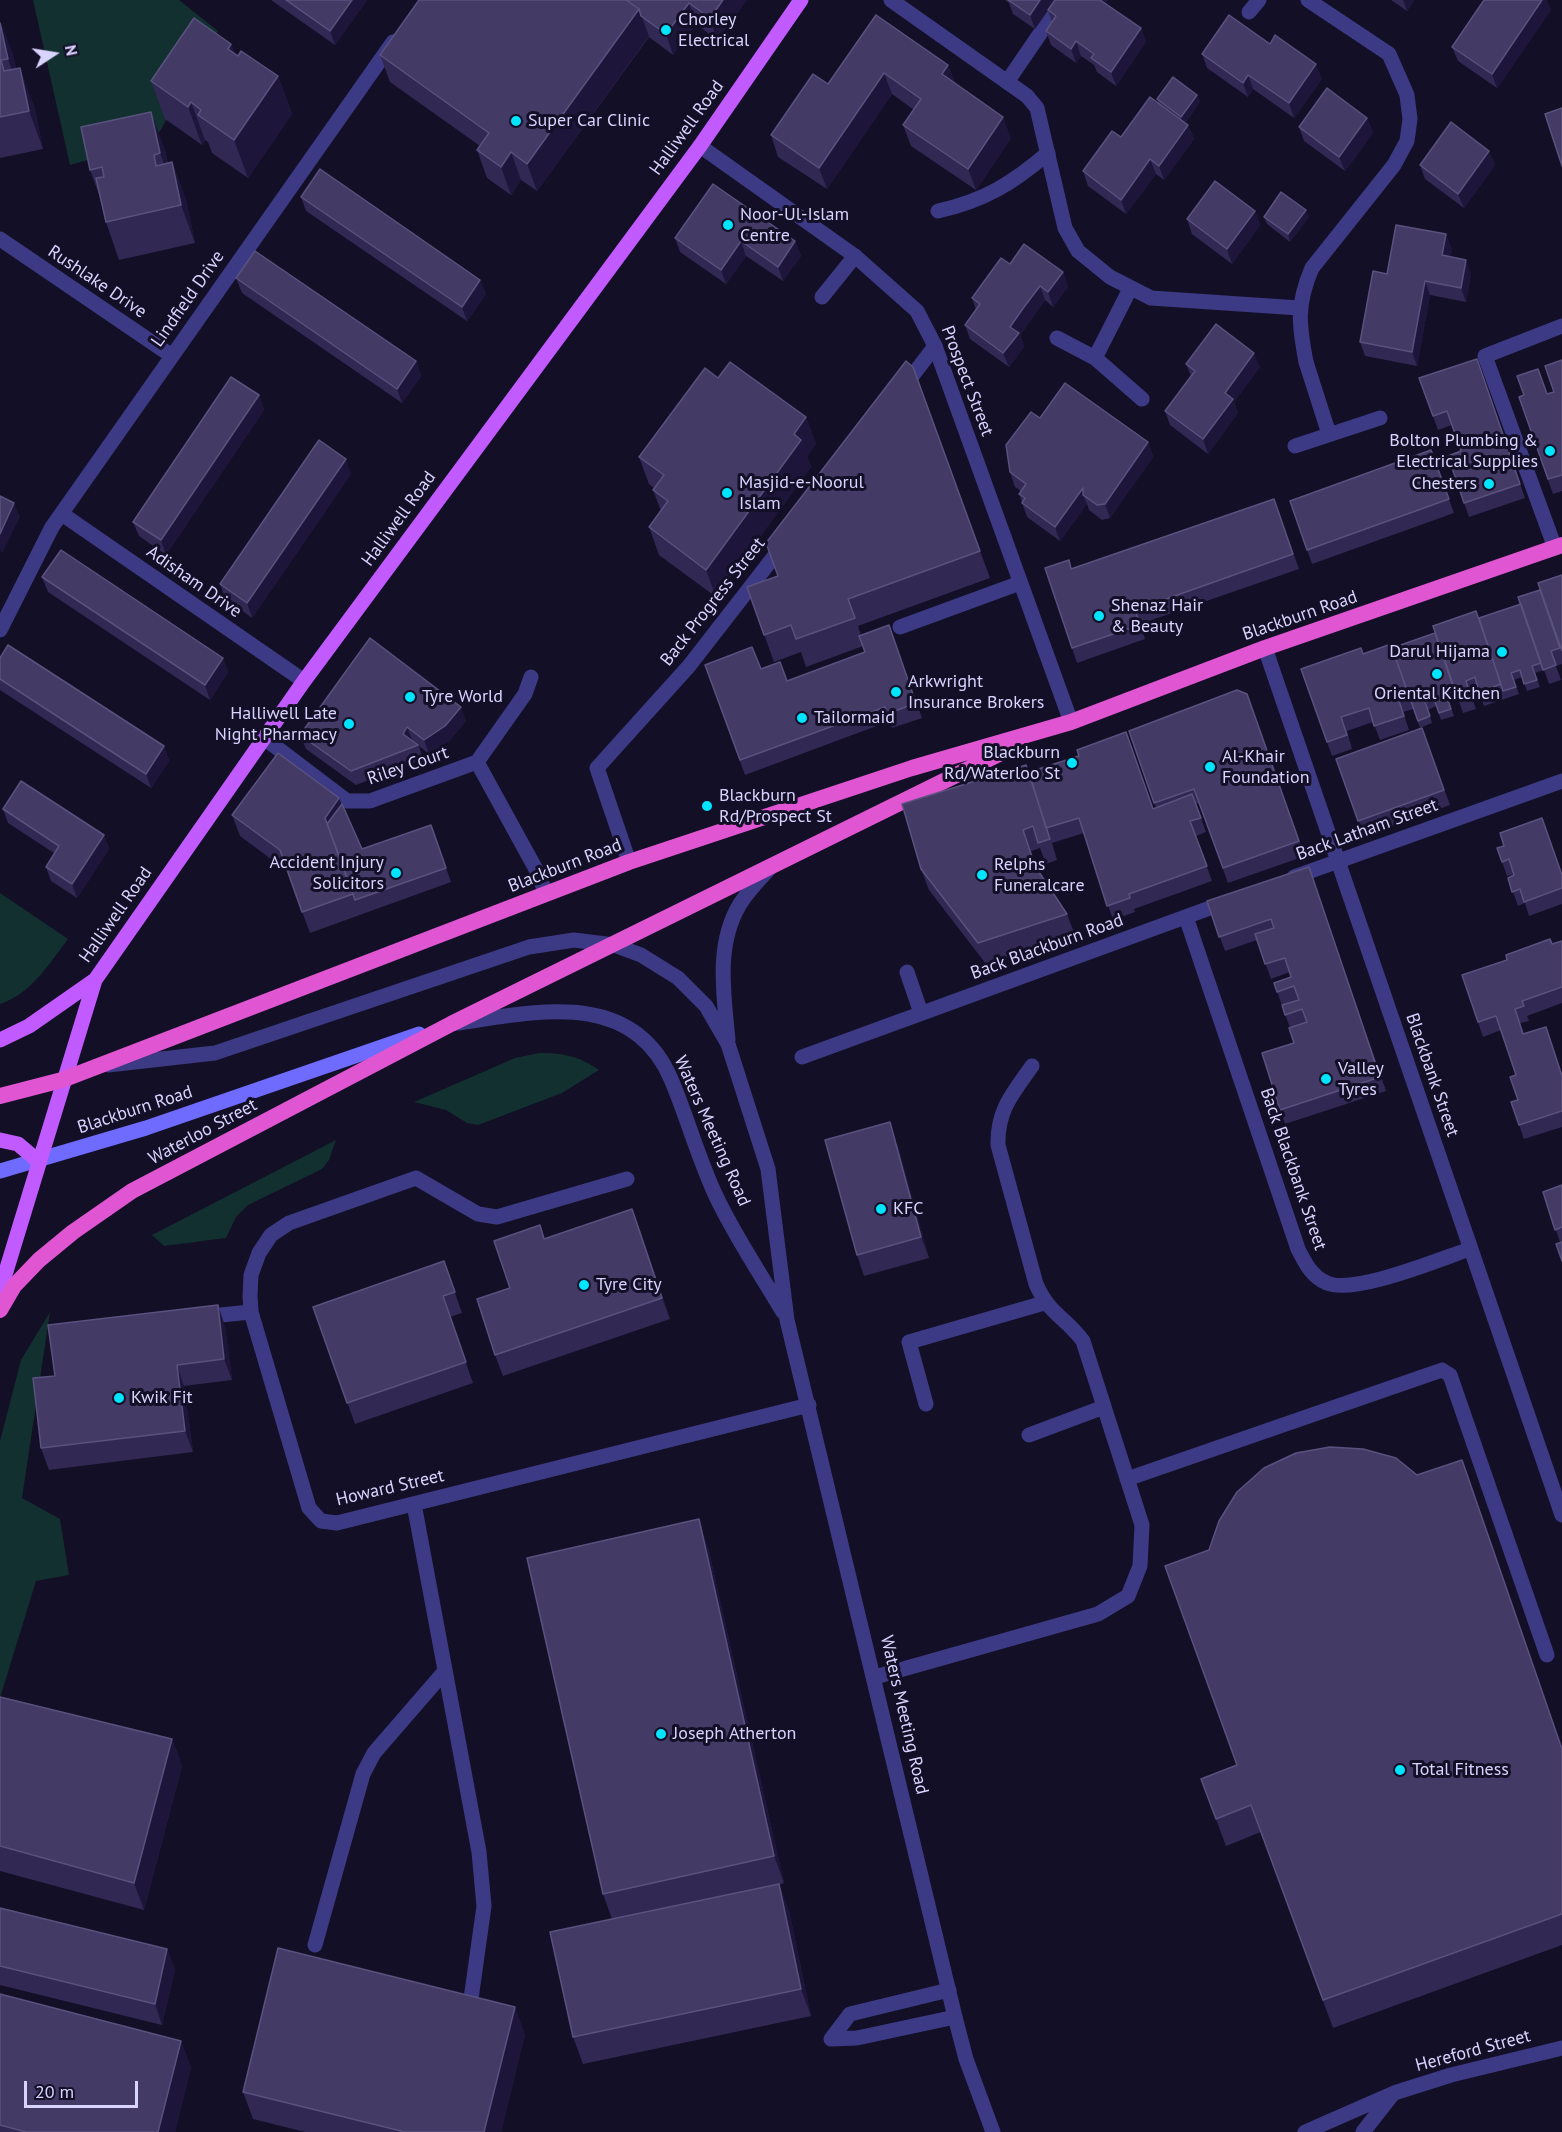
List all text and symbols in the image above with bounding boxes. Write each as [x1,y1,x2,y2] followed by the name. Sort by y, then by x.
[678,9,749,52] place label: Chorley Electrical
[659,23,673,37] marker: Chorley Electrical
[24,24,84,84] north arrow
[61,43,82,57] text: N
[645,76,729,180] street label: Halliwell Road
[528,110,650,132] place label: Super Car Clinic
[509,114,523,128] marker: Super Car Clinic
[740,204,849,246] place label: Noor-Ul-Islam Centre
[721,218,735,232] marker: Noor-Ul-Islam Centre
[43,241,151,323] street label: Rushlake Drive
[147,247,229,351] street label: Lindfield Drive
[936,323,998,439] street label: Prospect Street
[1389,430,1538,472] place label: Bolton Plumbing & Electrical Supplies
[1543,444,1557,458] marker: Bolton Plumbing & Electrical Supplies
[357,467,441,571] street label: Halliwell Road
[739,472,864,514] place label: Masjid-e-Noorul Islam
[1411,473,1477,495] place label: Chesters
[1482,477,1496,491] marker: Chesters
[720,486,734,500] marker: Masjid-e-Noorul Islam
[656,533,770,671] street label: Back Progress Street
[142,541,246,623] street label: Adisham Drive
[1240,586,1360,646] street label: Blackburn Road
[1111,595,1203,638] place label: Shenaz Hair & Beauty
[1092,609,1106,623] marker: Shenaz Hair & Beauty
[1389,641,1490,663] place label: Darul Hijama
[1495,645,1509,659] marker: Darul Hijama
[1430,667,1444,681] marker: Oriental Kitchen
[908,671,1044,714] place label: Arkwright Insurance Brokers
[1374,683,1500,705] place label: Oriental Kitchen
[889,685,903,699] marker: Arkwright Insurance Brokers
[422,686,503,708] place label: Tyre World
[403,690,417,704] marker: Tyre World
[215,703,337,746] place label: Halliwell Late Night Pharmacy
[814,707,895,729] place label: Tailormaid
[795,711,809,725] marker: Tailormaid
[342,717,356,731] marker: Halliwell Late Night Pharmacy
[365,742,451,790] street label: Riley Court
[944,742,1060,784] place label: Blackburn Rd/Waterloo St
[1222,746,1310,789] place label: Al-Khair Foundation
[1065,756,1079,770] marker: Blackburn Rd/Waterloo St
[1203,760,1217,774] marker: Al-Khair Foundation
[719,785,832,828] place label: Blackburn Rd/Prospect St
[1293,794,1441,866] street label: Back Latham Street
[700,799,714,813] marker: Blackburn Rd/Prospect St
[505,834,625,898] street label: Blackburn Road
[269,852,384,894] place label: Accident Injury Solicitors
[994,854,1085,896] place label: Relphs Funeralcare
[75,863,157,967] street label: Halliwell Road
[389,866,403,880] marker: Accident Injury Solicitors
[975,868,989,882] marker: Relphs Funeralcare
[968,909,1126,985] street label: Back Blackburn Road
[1401,1010,1463,1140] street label: Blackbank Street
[669,1052,755,1210] street label: Waters Meeting Road
[1338,1058,1384,1100] place label: Valley Tyres
[1319,1072,1333,1086] marker: Valley Tyres
[75,1081,195,1139] street label: Blackburn Road
[1255,1085,1331,1253] street label: Back Blackbank Street
[145,1094,261,1170] street label: Waterloo Street
[893,1198,924,1220] place label: KFC
[874,1202,888,1216] marker: KFC
[596,1274,662,1296] place label: Tyre City
[577,1278,591,1292] marker: Tyre City
[131,1387,193,1409] place label: Kwik Fit
[112,1391,126,1405] marker: Kwik Fit
[334,1465,446,1511] street label: Howard Street
[875,1633,933,1797] street label: Waters Meeting Road
[673,1723,796,1745] place label: Joseph Atherton
[654,1727,668,1741] marker: Joseph Atherton
[1412,1759,1509,1781] place label: Total Fitness
[1393,1763,1407,1777] marker: Total Fitness
[1413,2025,1533,2077] street label: Hereford Street
[27,2069,141,2107] scale bar
[35,2080,74,2103] text: 20 m

